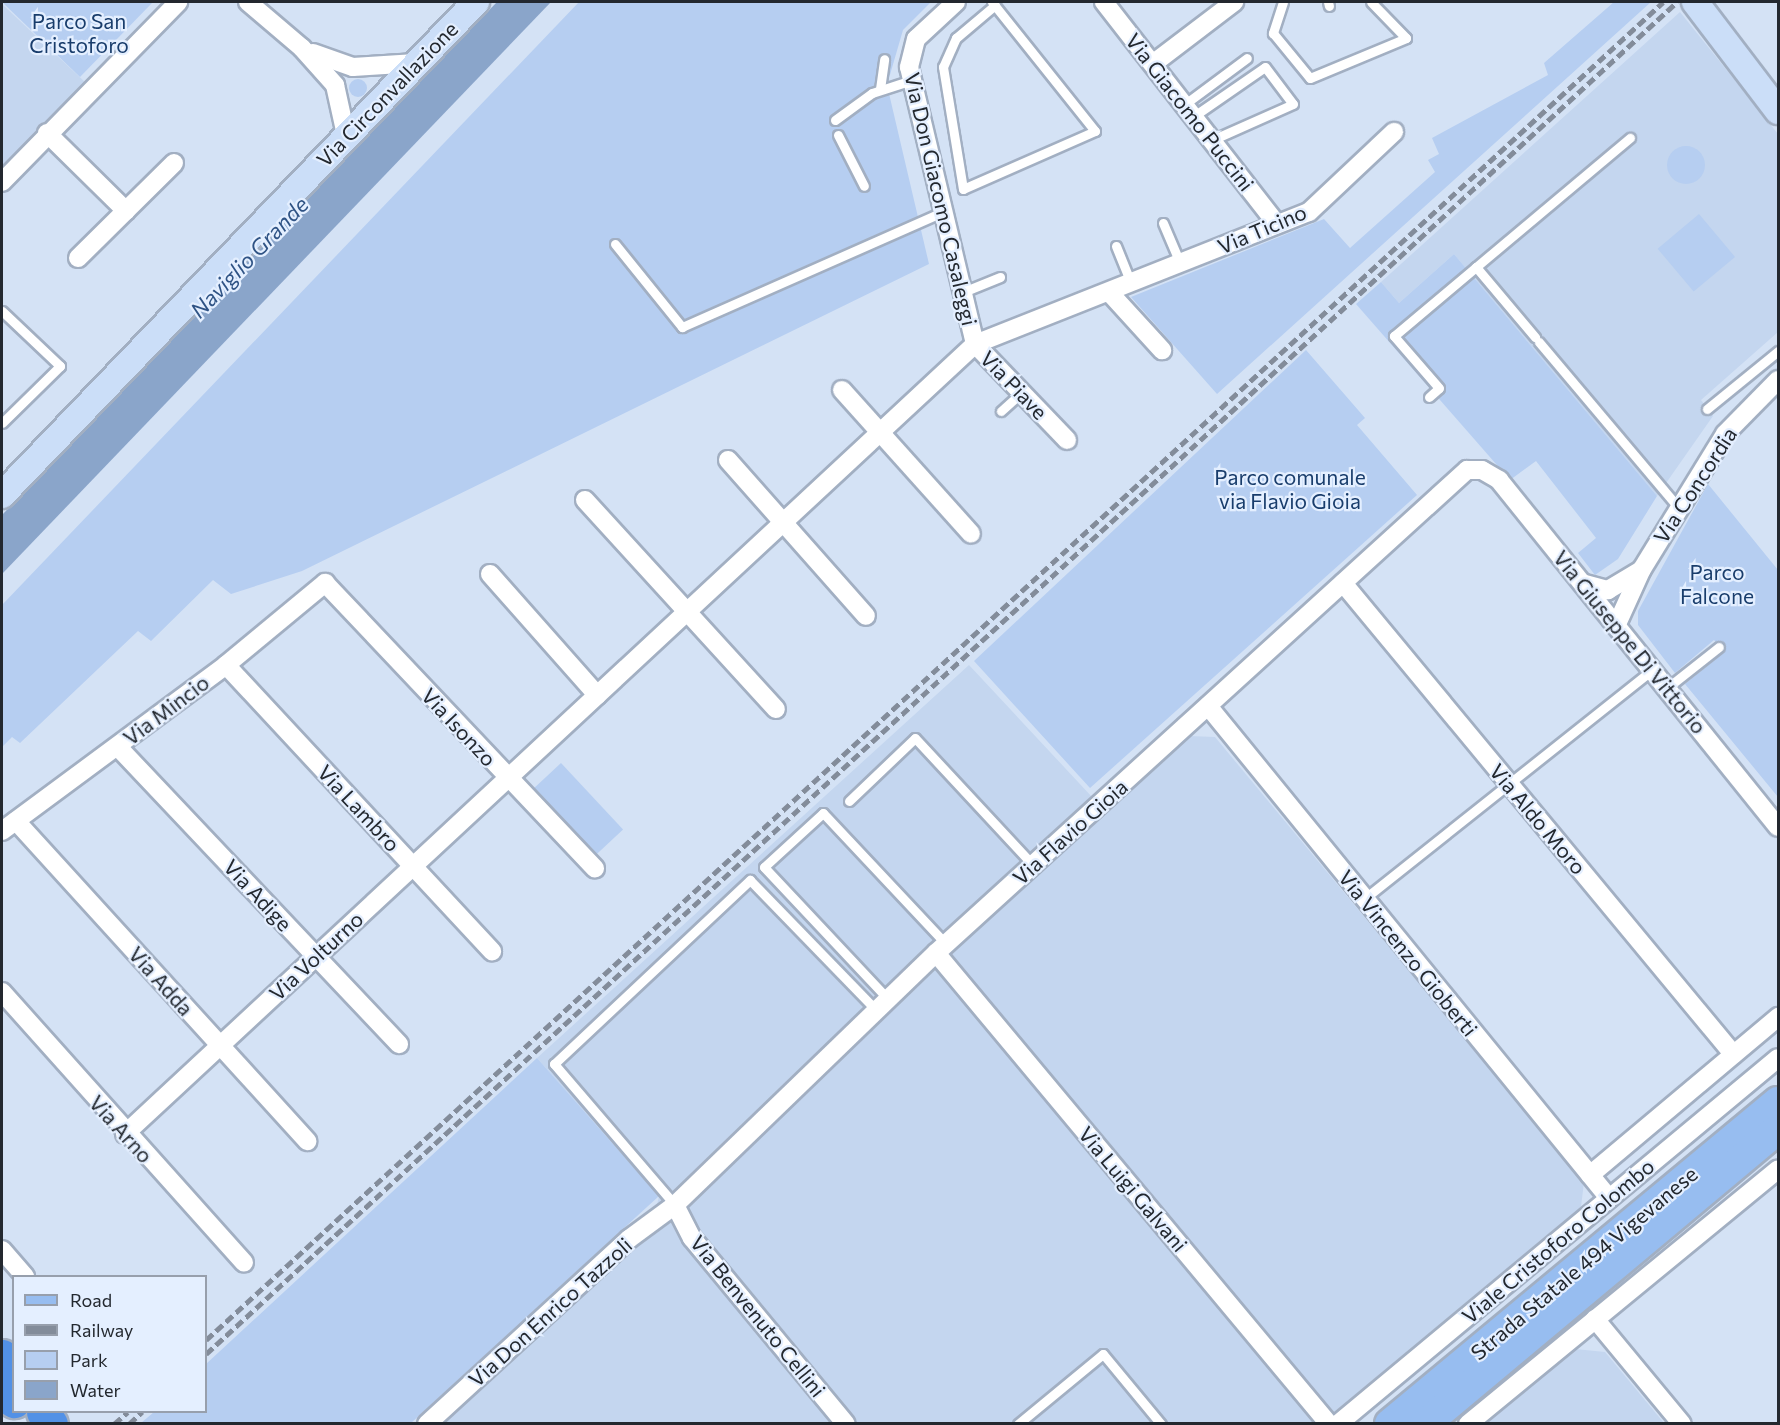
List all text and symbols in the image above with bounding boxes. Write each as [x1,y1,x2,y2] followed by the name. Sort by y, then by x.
[29,8,129,58] park label: Parco San Cristoforo
[311,16,463,172] street label: Via Circonvallazione
[1121,28,1259,196] street label: Via Giacomo Puccini
[900,70,982,328] street label: Via Don Giacomo Casaleggi
[185,191,313,323] water label: Naviglio Grande
[1214,199,1310,259] street label: Via Ticino
[975,345,1053,425] street label: Via Piave
[1648,422,1742,548] street label: Via Concordia
[1214,464,1366,514] park label: Parco comunale via Flavio Gioia
[1548,545,1712,739] street label: Via Giuseppe Di Vittorio
[1680,559,1754,609] park label: Parco Falcone
[118,670,214,750] street label: Via Mincio
[416,683,502,771] street label: Via Isonzo
[313,759,405,857] street label: Via Lambro
[1484,759,1592,879] street label: Via Aldo Moro
[1008,774,1132,890] street label: Via Flavio Gioia
[219,854,297,936] street label: Via Adige
[1333,865,1483,1041] street label: Via Vincenzo Gioberti
[264,906,368,1006] street label: Via Volturno
[124,941,198,1021] street label: Via Adda
[84,1090,158,1168] street label: Via Arno
[1073,1121,1193,1257] street label: Via Luigi Galvani
[1457,1153,1659,1329] street label: Viale Cristoforo Colombo
[1466,1161,1702,1365] street label: Strada Statale 494 Vigevanese
[685,1230,831,1402] street label: Via Benvenuto Cellini
[463,1232,637,1392] street label: Via Don Enrico Tazzoli
[12,1275,207,1413] legend
[70,1289,112,1311] text: Road
[70,1319,133,1341] text: Railway
[70,1349,108,1371] text: Park
[70,1379,121,1401] text: Water

